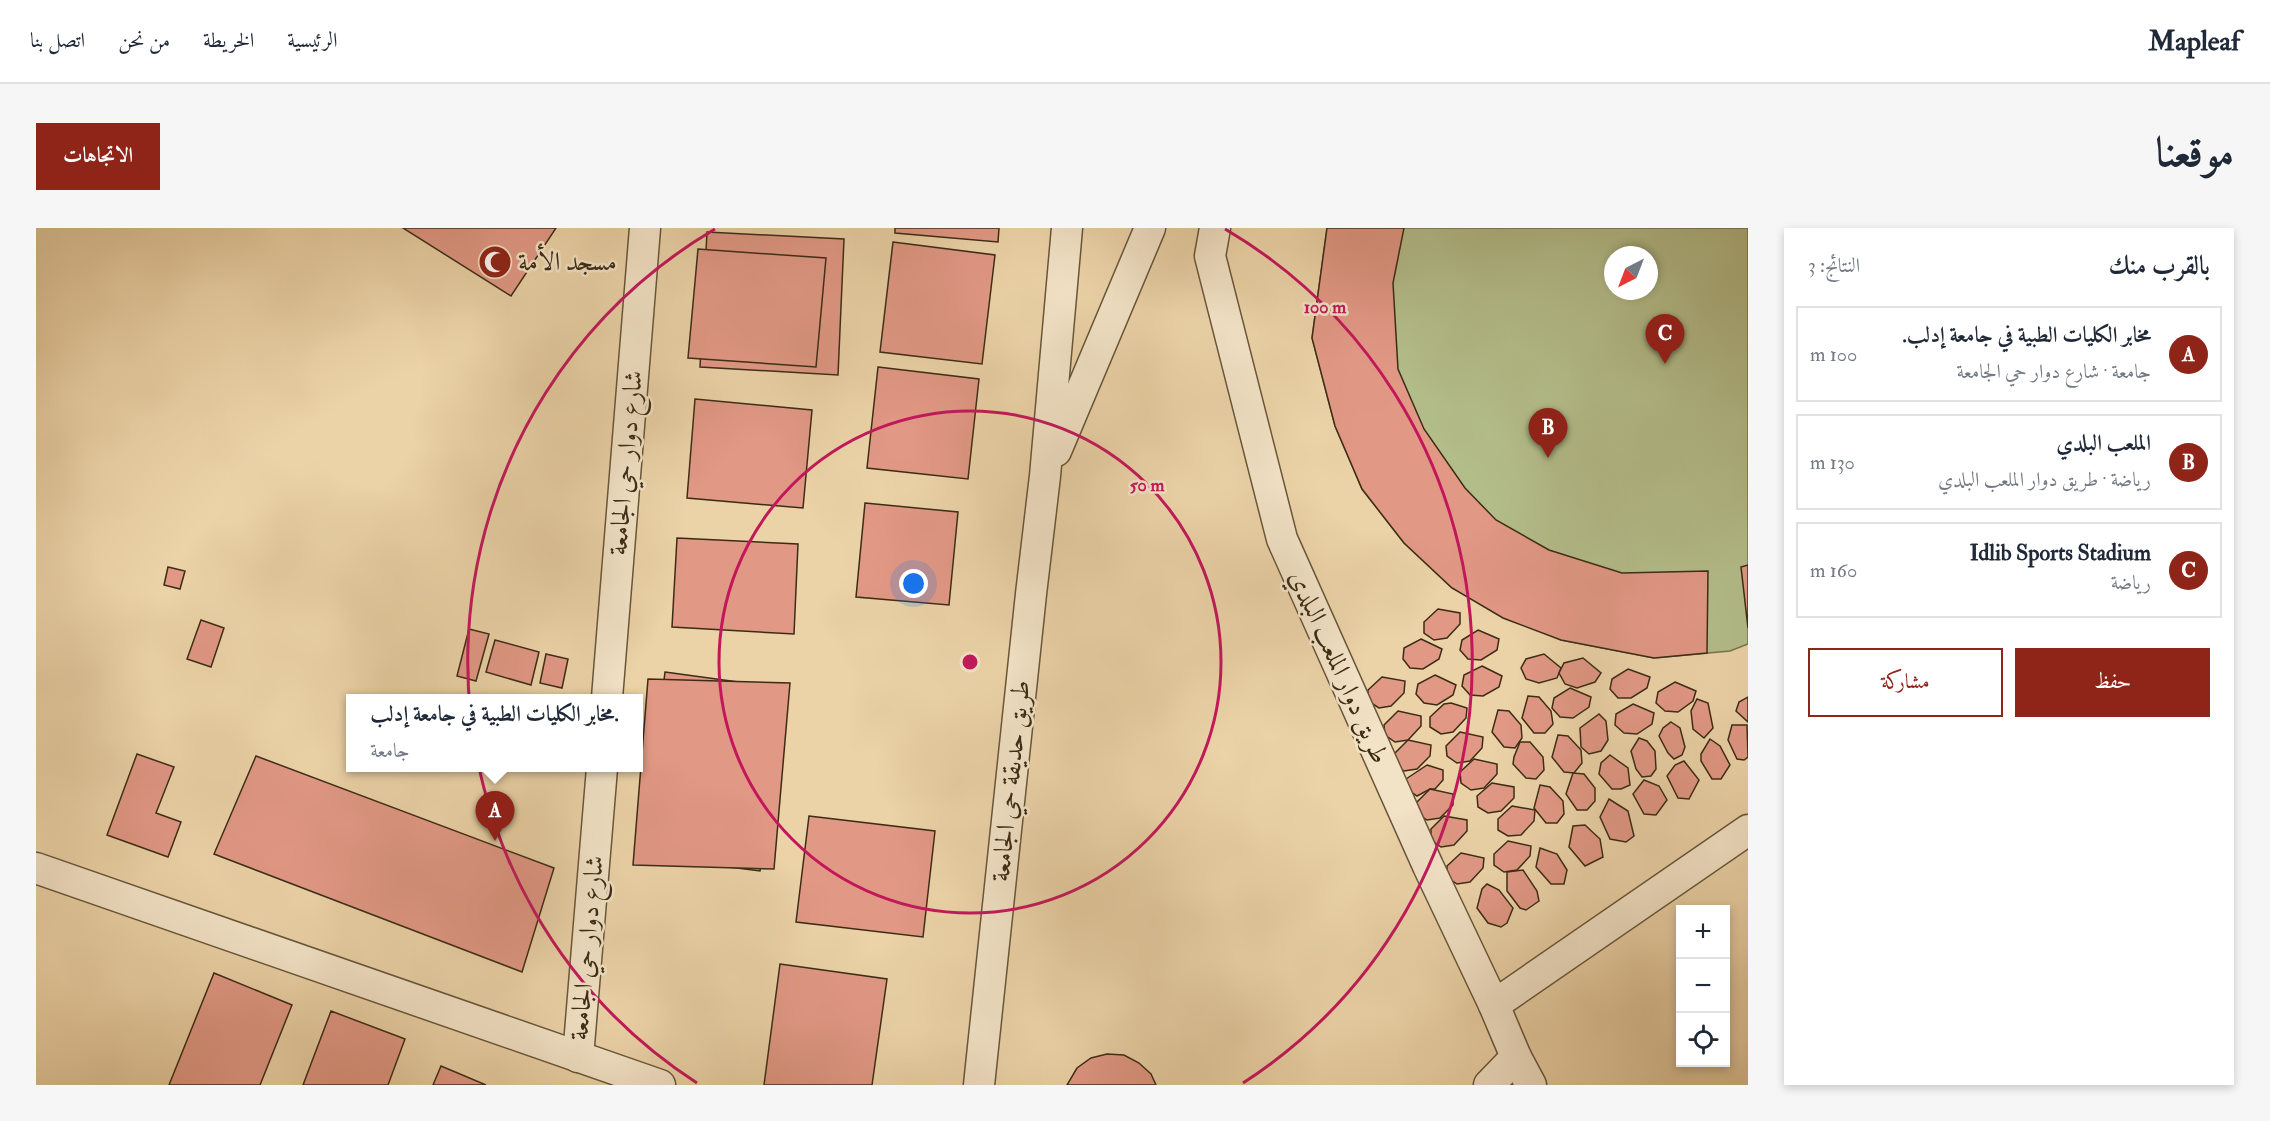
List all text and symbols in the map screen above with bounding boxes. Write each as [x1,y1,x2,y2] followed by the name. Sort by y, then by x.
[2148,24,2240,59] text: Mapleaf
[30,27,85,54] text: اتصل بنا
[118,27,170,54] text: من نحن
[203,27,254,54] text: الخريطة
[287,27,338,54] text: الرئيسية
[36,123,160,190] button: الاتجاهات
[2156,127,2234,179] text: موقعنا
[518,243,617,278] place label: مسجد الأمة
[477,244,513,280] mosque icon: مسجد الأمة
[1604,246,1658,300] north arrow
[2108,250,2210,282] text: بالقرب منك
[1808,253,1860,278] text: النتائج: 3
[1304,296,1347,319] text: 100 m
[1646,314,1684,364] pin: C
[1903,321,2151,349] text: مخابر الكليات الطبية في جامعة إدلب.
[1810,342,1857,367] text: 100 m
[2182,342,2195,367] text: A
[1957,359,2151,384] text: جامعة · شارع دوار حي الجامعة
[602,369,655,557] street label: شارع دوار حي الجامعة
[1528,408,1568,458] pin: B
[2056,429,2151,457] text: الملعب البلدي
[1810,450,1855,475] text: 130 m
[2182,450,2195,475] text: B
[1938,467,2151,492] text: رياضة · طريق دوار الملعب البلدي
[1130,474,1165,497] text: 50 m
[1970,539,2151,567] text: Idlib Sports Stadium
[1810,558,1857,583] text: 160 m
[2181,558,2196,583] text: C
[1278,565,1396,770] street label: طريق دوار الملعب البلدي
[899,569,928,598] your location
[2111,570,2151,595] text: رياضة
[1808,648,2003,717] button: مشاركة
[2015,648,2210,717] button: حفظ
[960,652,980,672] centre of rings
[985,679,1042,884] street label: طريق حديقة حي الجامعة
[346,694,643,772] popup
[370,700,619,728] text: مخابر الكليات الطبية في جامعة إدلب.
[370,738,410,763] text: جامعة
[476,792,514,841] pin: A
[563,854,616,1042] street label: شارع دوار حي الجامعة
[1676,905,1730,1067] map controls
[1676,905,1730,959] button: +
[1676,959,1730,1013] button: −
[1676,1013,1730,1067] button: locate

